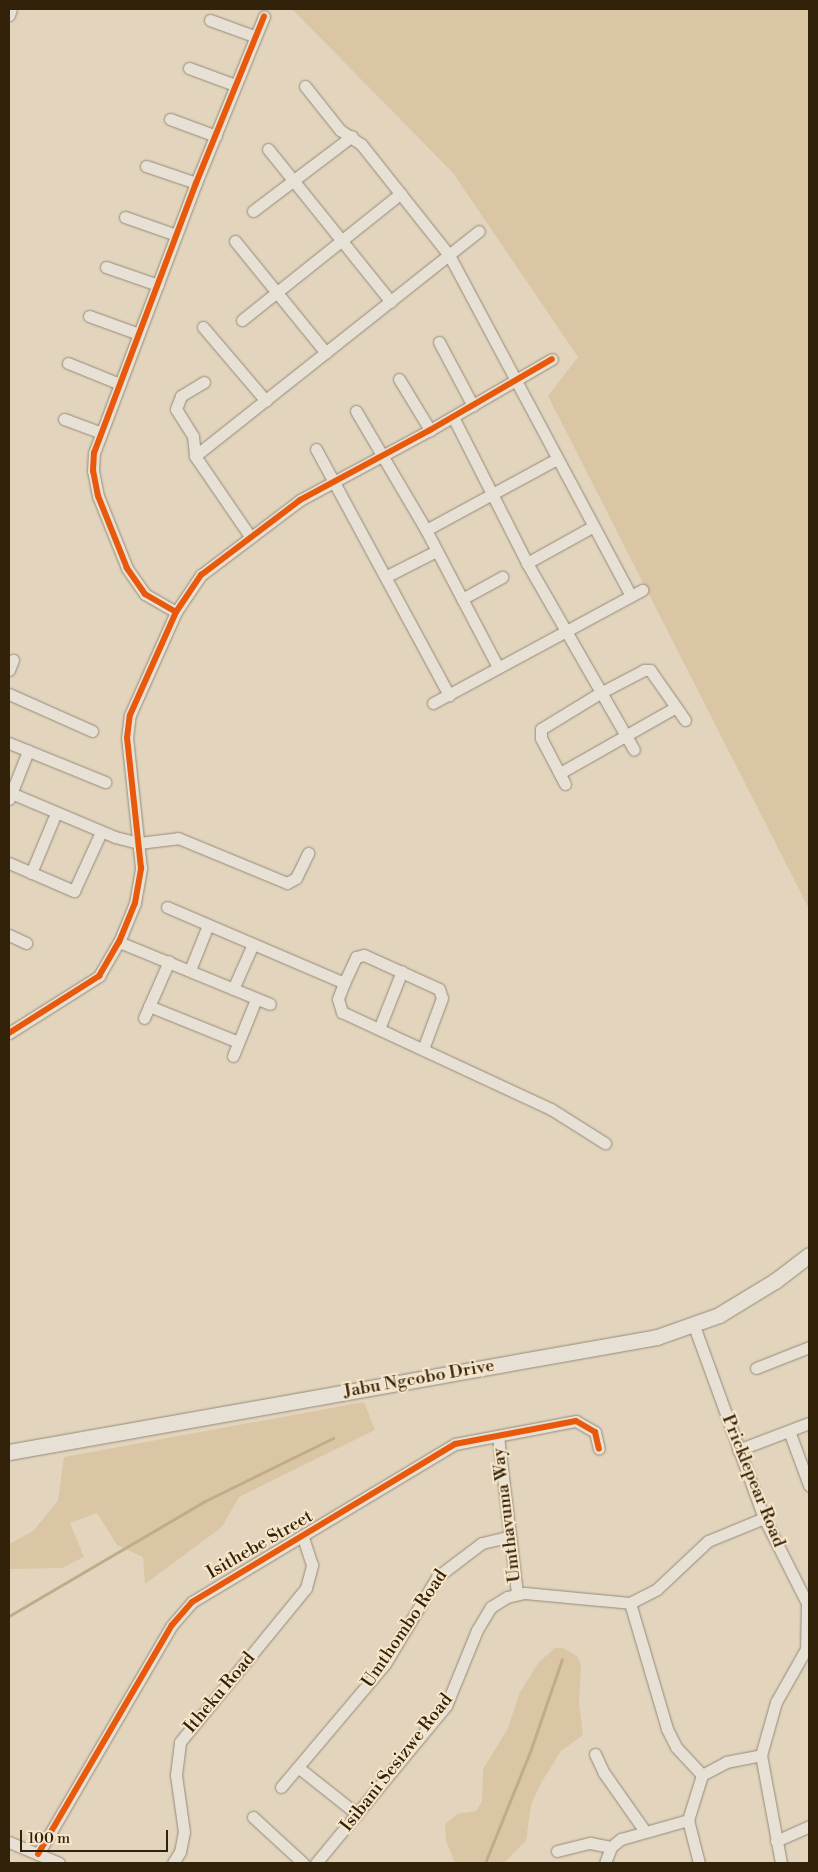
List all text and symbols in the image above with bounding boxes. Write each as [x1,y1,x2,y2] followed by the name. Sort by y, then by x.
[342,1355,496,1403] street label: Jabu Ngcobo Drive
[717,1412,789,1550] street label: Pricklepear Road
[488,1446,526,1584] street label: Umthavuma Way
[203,1506,317,1584] street label: Isithebe Street
[358,1566,452,1692] street label: Umthombo Road
[180,1648,260,1738] street label: Itheku Road
[336,1690,458,1836] street label: Isibani Sesizwe Road
[22,1820,170,1852] scale bar
[28,1829,70,1848] text: 100 m

